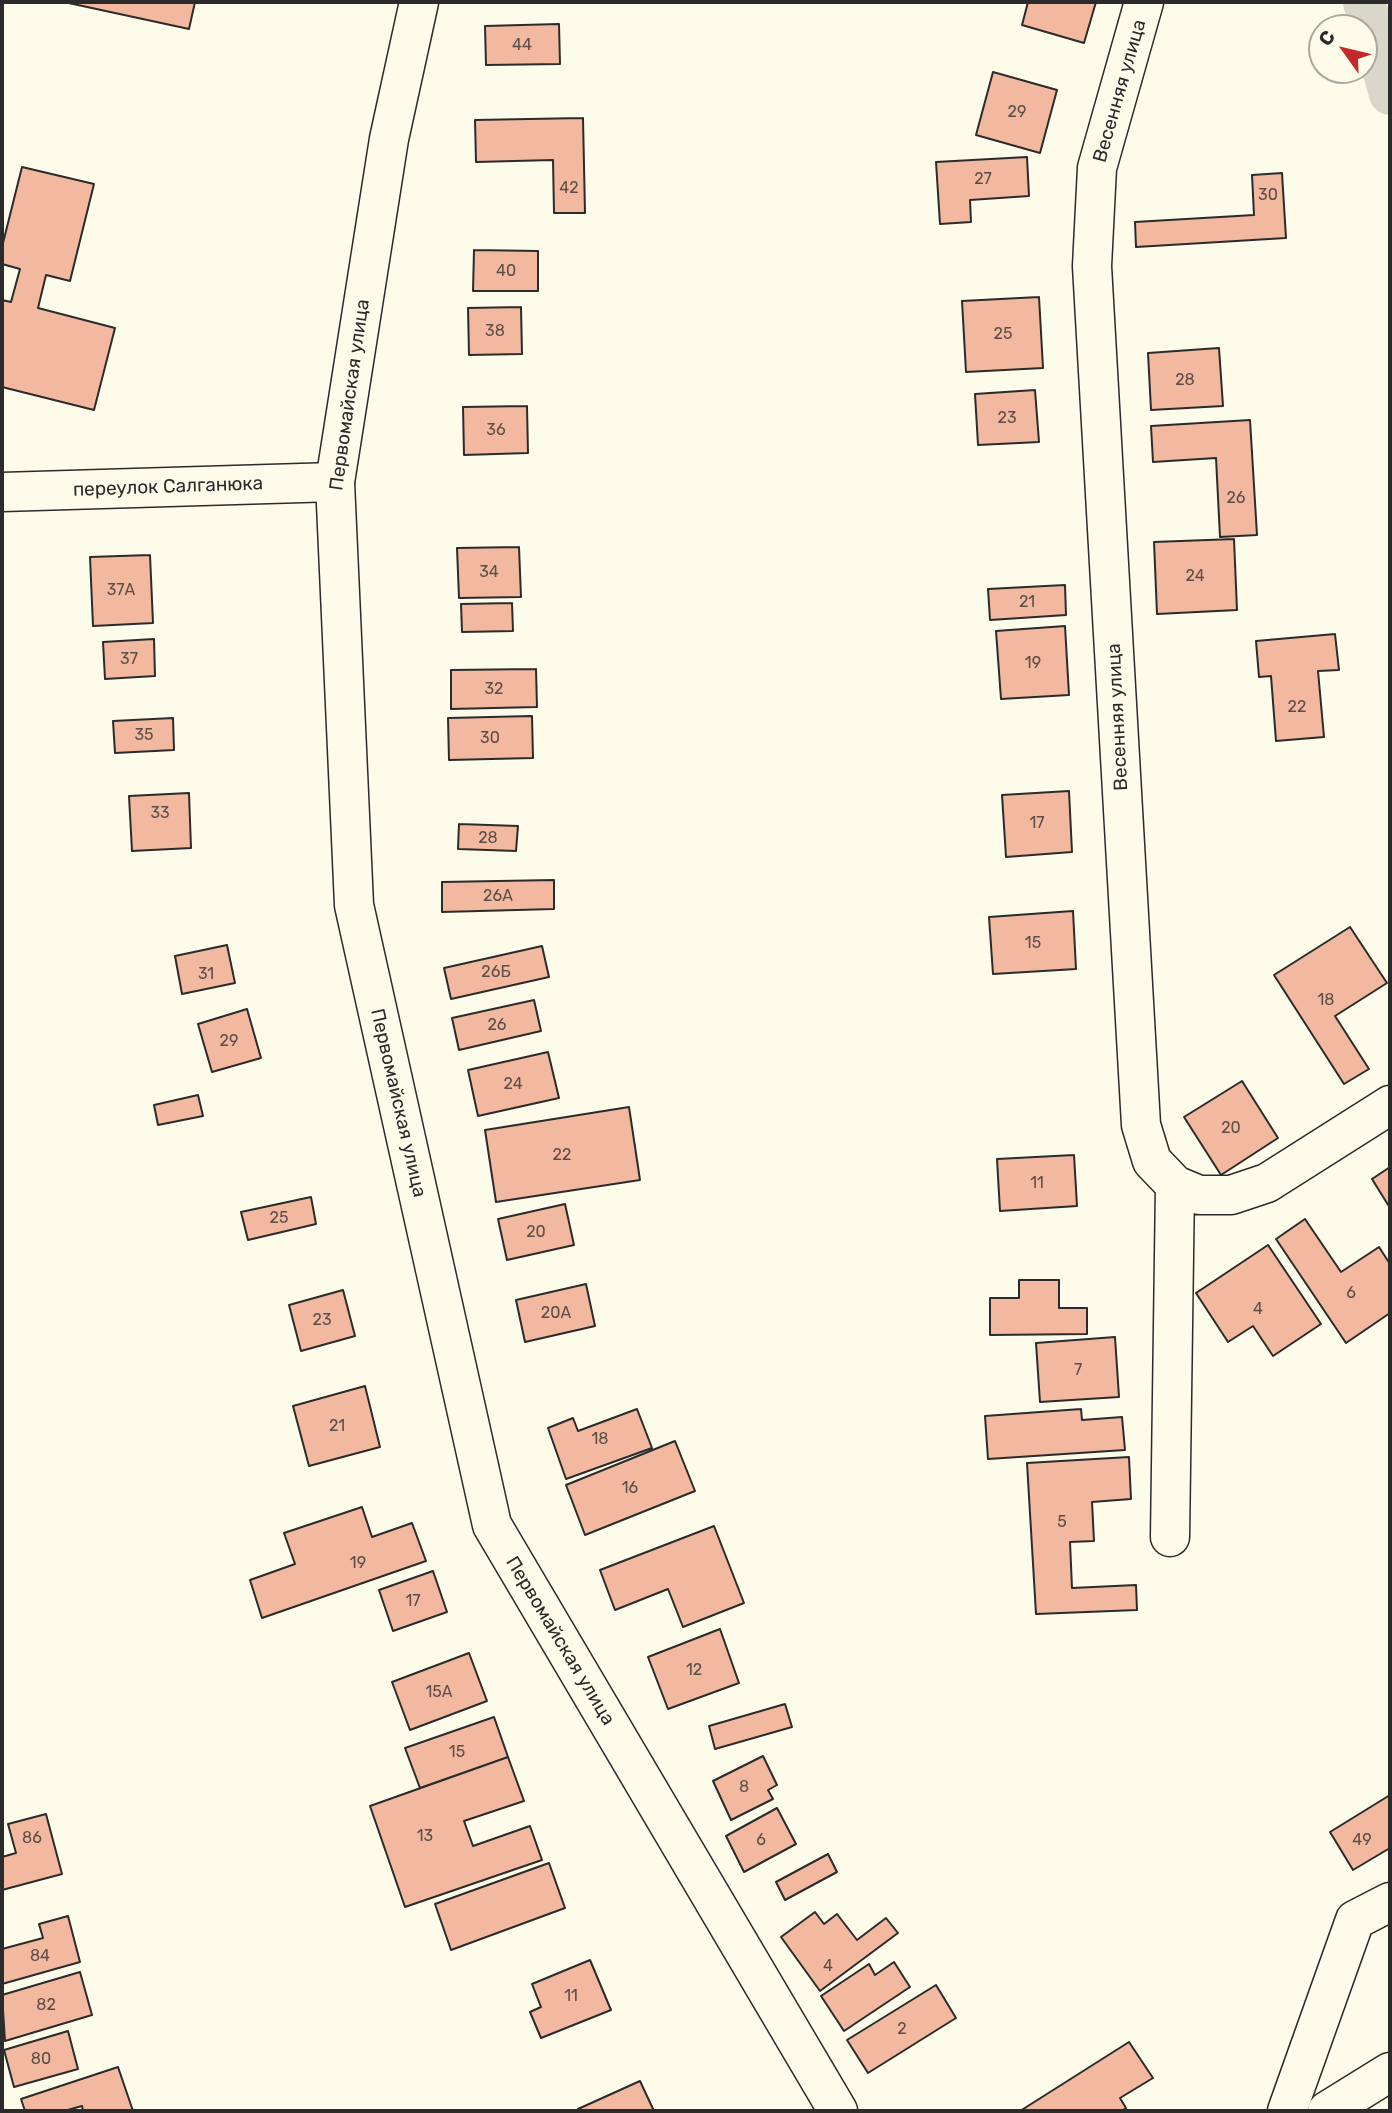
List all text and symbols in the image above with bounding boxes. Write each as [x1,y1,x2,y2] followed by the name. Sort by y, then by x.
[1308,14,1378,84] north arrow
[1089,17,1151,165] street label: Весенняя улица
[1314,26,1340,50] text: С
[512,35,532,55] house number: 44
[1008,102,1026,122] house number: 29
[974,169,992,189] house number: 27
[559,178,579,198] house number: 42
[1258,185,1278,205] house number: 30
[496,261,516,281] house number: 40
[325,298,375,492] street label: Первомайская улица
[485,321,505,341] house number: 38
[994,324,1012,344] house number: 25
[1175,370,1195,390] house number: 28
[997,408,1017,428] house number: 23
[486,420,506,440] house number: 36
[73,472,263,502] street label: переулок Салганюка
[1226,488,1246,508] house number: 26
[479,562,499,582] house number: 34
[1185,566,1205,586] house number: 24
[107,580,135,600] house number: 37А
[1019,592,1035,612] house number: 21
[1103,643,1133,791] street label: Весенняя улица
[120,649,138,669] house number: 37
[1025,653,1041,673] house number: 19
[484,679,504,699] house number: 32
[1288,697,1306,717] house number: 22
[134,725,154,745] house number: 35
[480,728,500,748] house number: 30
[150,803,170,823] house number: 33
[1029,813,1045,833] house number: 17
[478,828,498,848] house number: 28
[483,886,513,906] house number: 26А
[1025,933,1041,953] house number: 15
[481,962,511,982] house number: 26Б
[198,964,214,984] house number: 31
[1317,990,1335,1010] house number: 18
[365,1006,431,1200] street label: Первомайская улица
[487,1015,507,1035] house number: 26
[220,1031,238,1051] house number: 29
[503,1074,523,1094] house number: 24
[1221,1118,1241,1138] house number: 20
[553,1145,571,1165] house number: 22
[1030,1173,1044,1193] house number: 11
[270,1208,288,1228] house number: 25
[526,1222,546,1242] house number: 20
[1346,1283,1356,1303] house number: 6
[1253,1299,1263,1319] house number: 4
[541,1303,571,1323] house number: 20А
[312,1310,332,1330] house number: 23
[1074,1360,1082,1380] house number: 7
[329,1416,345,1436] house number: 21
[591,1429,609,1449] house number: 18
[622,1478,638,1498] house number: 16
[1057,1512,1067,1532] house number: 5
[501,1552,619,1730] street label: Первомайская улица
[350,1553,366,1573] house number: 19
[405,1591,421,1611] house number: 17
[686,1660,702,1680] house number: 12
[425,1682,453,1702] house number: 15А
[449,1742,465,1762] house number: 15
[739,1777,749,1797] house number: 8
[417,1826,433,1846] house number: 13
[22,1828,42,1848] house number: 86
[756,1830,766,1850] house number: 6
[1352,1830,1372,1850] house number: 49
[30,1946,50,1966] house number: 84
[823,1956,833,1976] house number: 4
[564,1986,578,2006] house number: 11
[36,1995,56,2015] house number: 82
[897,2019,907,2039] house number: 2
[31,2049,51,2069] house number: 80

